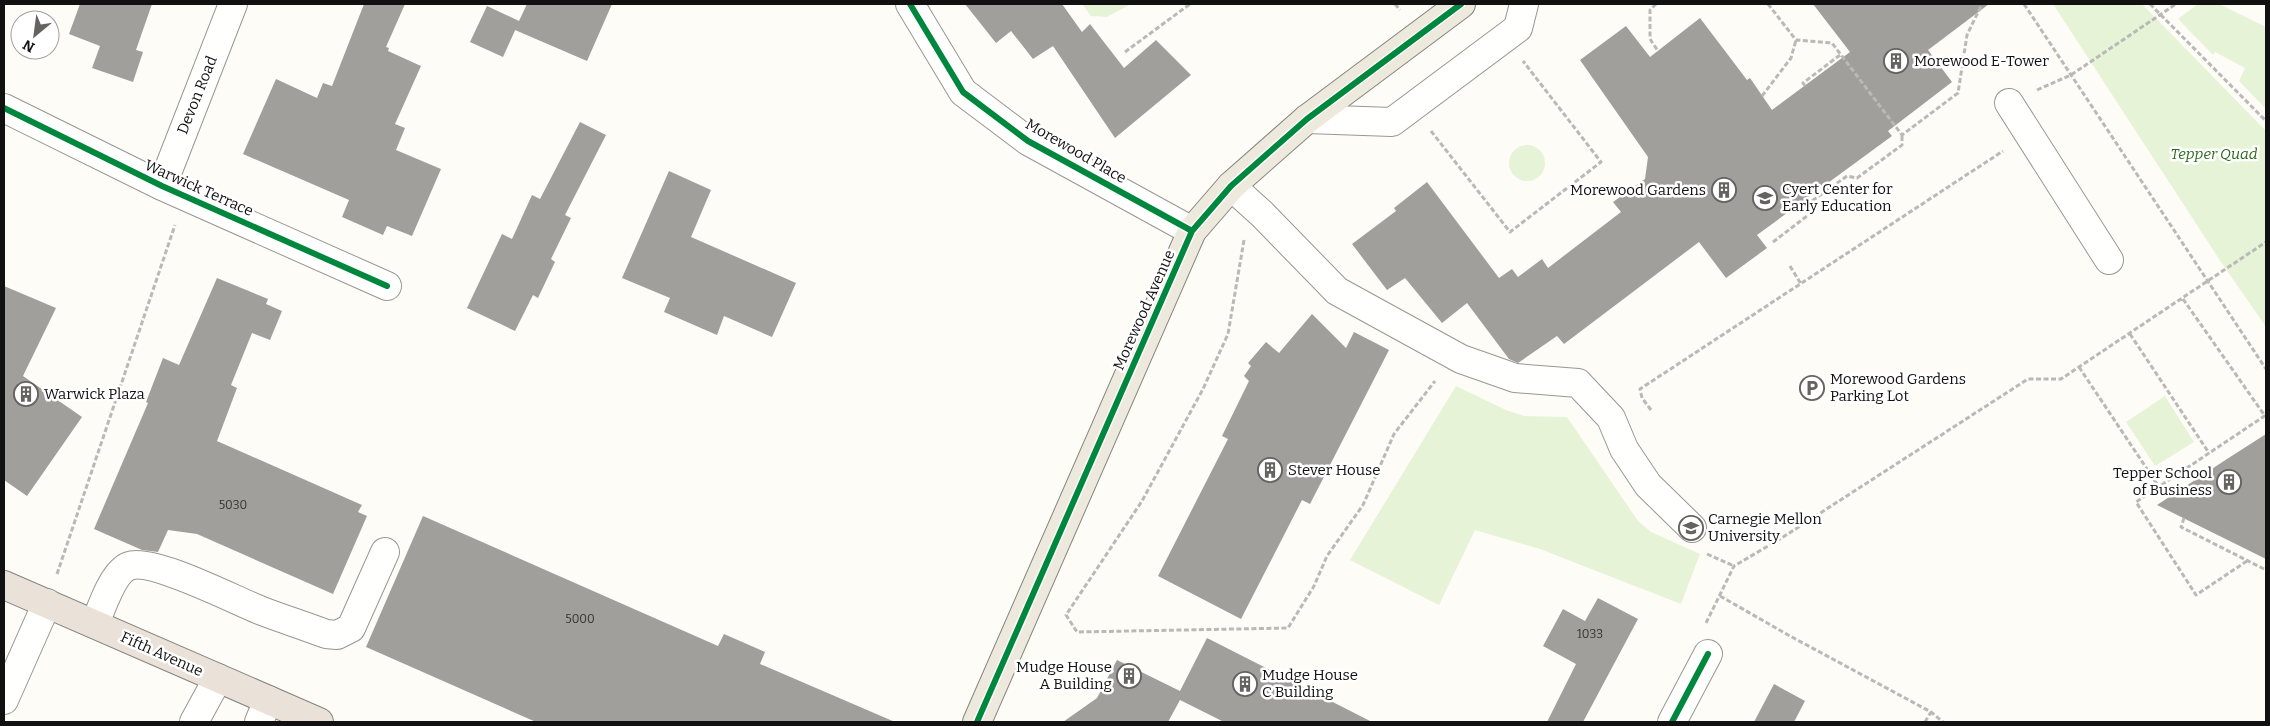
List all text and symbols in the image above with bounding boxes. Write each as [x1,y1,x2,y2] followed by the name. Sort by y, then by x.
[10,10,60,60] north arrow
[20,36,38,56] text: N
[1883,48,1909,74] building icon: Morewood E-Tower
[1914,52,2049,70] place label: Morewood E-Tower
[173,53,221,137] street label: Devon Road
[1022,115,1130,187] street label: Morewood Place
[2171,145,2258,163] park label: Tepper Quad
[142,156,256,220] street label: Warwick Terrace
[1711,177,1737,203] building icon: Morewood Gardens
[1782,180,1893,215] place label: Cyert Center for Early Education
[1570,181,1706,199] place label: Morewood Gardens
[1752,185,1778,211] school or university icon: Cyert Center for Early Education
[1109,247,1179,373] street label: Morewood Avenue
[1830,370,1966,405] place label: Morewood Gardens Parking Lot
[1799,375,1825,401] parking icon: Morewood Gardens Parking Lot
[13,381,39,407] building icon: Warwick Plaza
[44,385,145,403] place label: Warwick Plaza
[1257,457,1283,483] building icon: Stever House
[1288,461,1380,479] place label: Stever House
[2113,464,2212,499] place label: Tepper School of Business
[2216,469,2242,495] building icon: Tepper School of Business
[219,498,247,512] house number: 5030
[1708,510,1822,545] place label: Carnegie Mellon University
[1678,515,1704,541] school or university icon: Carnegie Mellon University
[565,612,595,626] house number: 5000
[1577,627,1603,641] house number: 1033
[118,628,206,680] street label: Fifth Avenue
[1016,658,1112,693] place label: Mudge House A Building
[1116,663,1142,689] building icon: Mudge House A Building
[1262,666,1358,701] place label: Mudge House C Building
[1232,671,1258,697] building icon: Mudge House C Building

